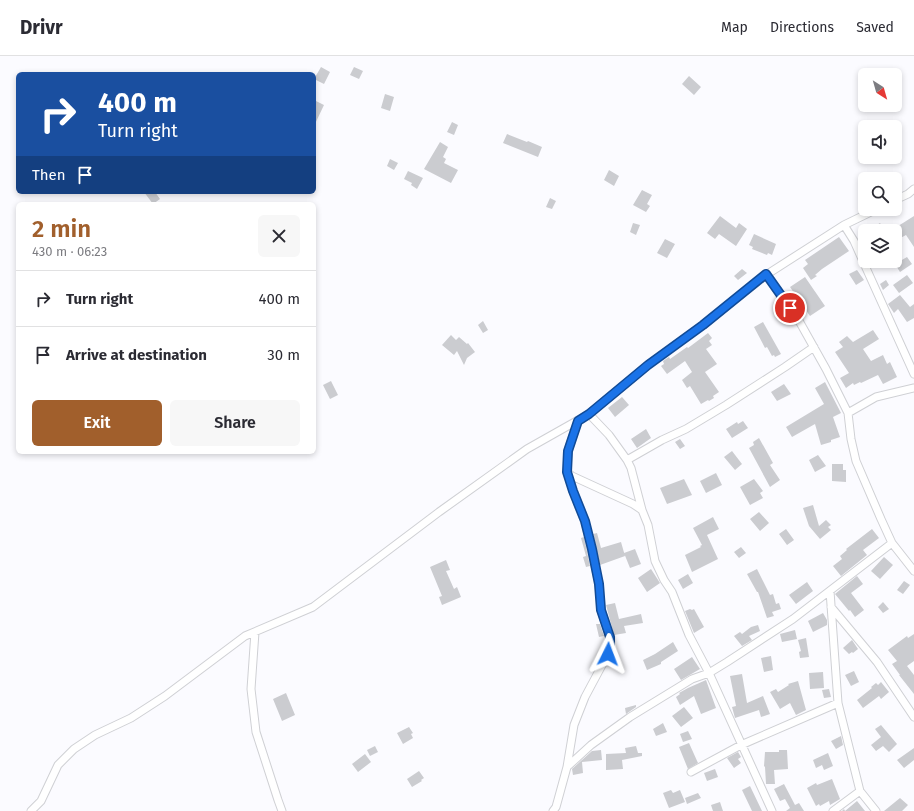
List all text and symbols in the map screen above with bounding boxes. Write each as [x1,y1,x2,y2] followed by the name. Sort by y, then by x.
[20,16,63,39] text: Drivr
[721,19,748,36] text: Map
[770,19,834,36] text: Directions
[856,19,894,36] text: Saved
[858,68,902,112] north arrow
[858,68,902,268] map controls
[98,86,177,119] text: 400 m
[32,88,84,140] icon: right
[98,120,178,142] text: Turn right
[858,120,902,164] button: sound
[74,164,96,186] icon: arrive
[32,166,66,184] text: Then
[858,172,902,216] button: search
[32,215,91,243] text: 2 min
[258,215,300,257] button: close
[858,224,902,268] button: layers
[32,244,107,259] text: 430 m · 06:23
[32,288,54,310] icon: right
[66,290,133,308] text: Turn right
[258,290,300,308] text: 400 m
[773,291,807,325] pin
[779,297,801,319] icon: arrive
[32,344,54,366] icon: arrive
[66,346,207,364] text: Arrive at destination
[267,346,300,364] text: 30 m
[32,400,162,446] button: Exit
[170,400,300,446] button: Share
[587,633,629,675] position arrow

